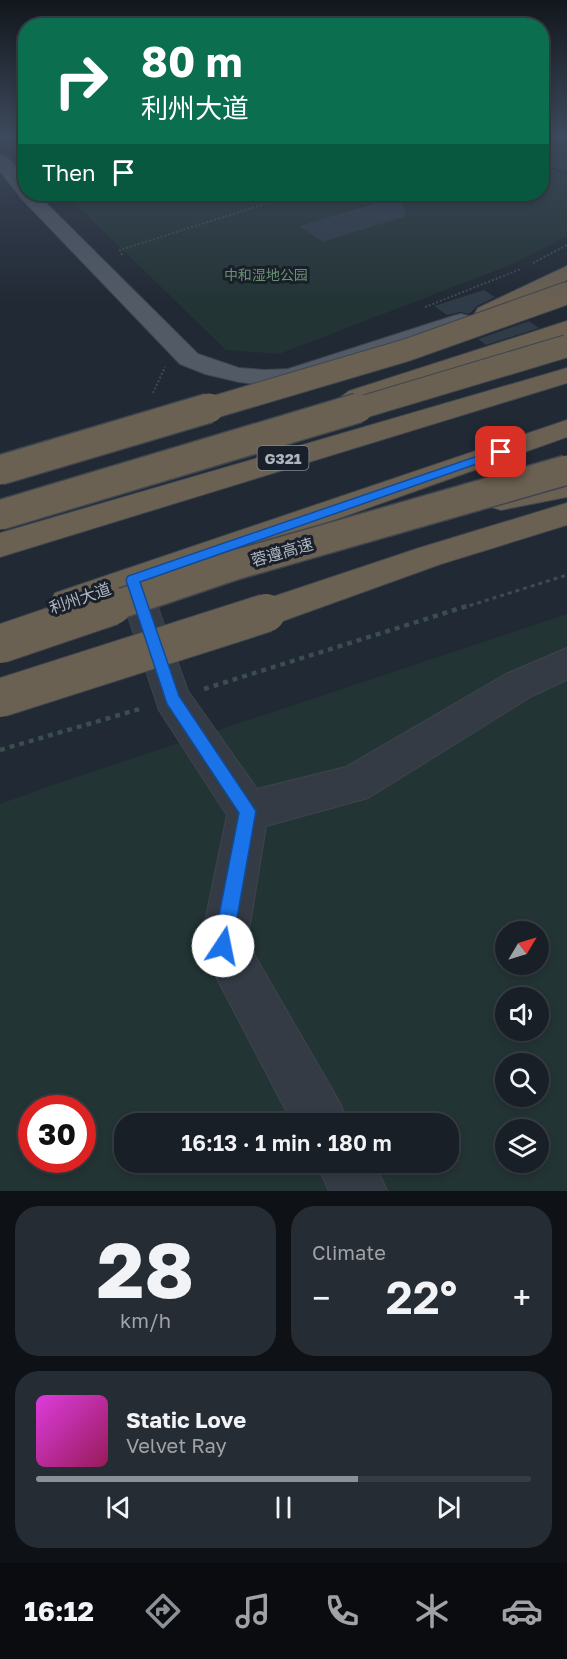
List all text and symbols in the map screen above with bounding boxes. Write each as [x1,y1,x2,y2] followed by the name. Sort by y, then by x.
[141,36,242,86] text: 80 m
[42,42,120,120] icon: right
[141,92,249,124] text: 利州大道
[107,156,140,189] icon: arrive
[42,159,95,186] text: Then
[224,266,308,283] park label: 中和湿地公园
[475,426,526,477] pin
[484,435,517,468] icon: arrive
[258,446,308,470] road number: G321
[248,534,316,570] street label: 蓉遵高速
[46,578,114,618] street label: 利州大道
[191,914,255,978] position arrow
[495,921,549,975] north arrow
[495,921,549,1173] map controls
[495,987,549,1041] button: sound
[495,1053,549,1107] button: search
[18,1095,96,1173] speed limit sign: 30
[495,1119,549,1173] button: layers
[181,1129,392,1156] text: 16:13 · 1 min · 180 m
[97,1222,194,1315] text: 28
[312,1240,386,1264] text: Climate
[386,1270,457,1324] text: 22°
[312,1278,330,1317] text: −
[513,1278,531,1317] text: +
[120,1308,171,1332] text: km/h
[126,1406,246,1433] text: Static Love
[126,1433,227,1457] text: Velvet Ray
[102,1491,135,1524] icon: previous
[267,1491,300,1524] icon: pause
[432,1491,465,1524] icon: next
[142,1590,184,1632] icon: directions
[232,1590,274,1632] icon: music
[321,1590,363,1632] icon: phone
[411,1590,453,1632] icon: climate
[501,1590,543,1632] icon: car
[24,1595,94,1627] text: 16:12

